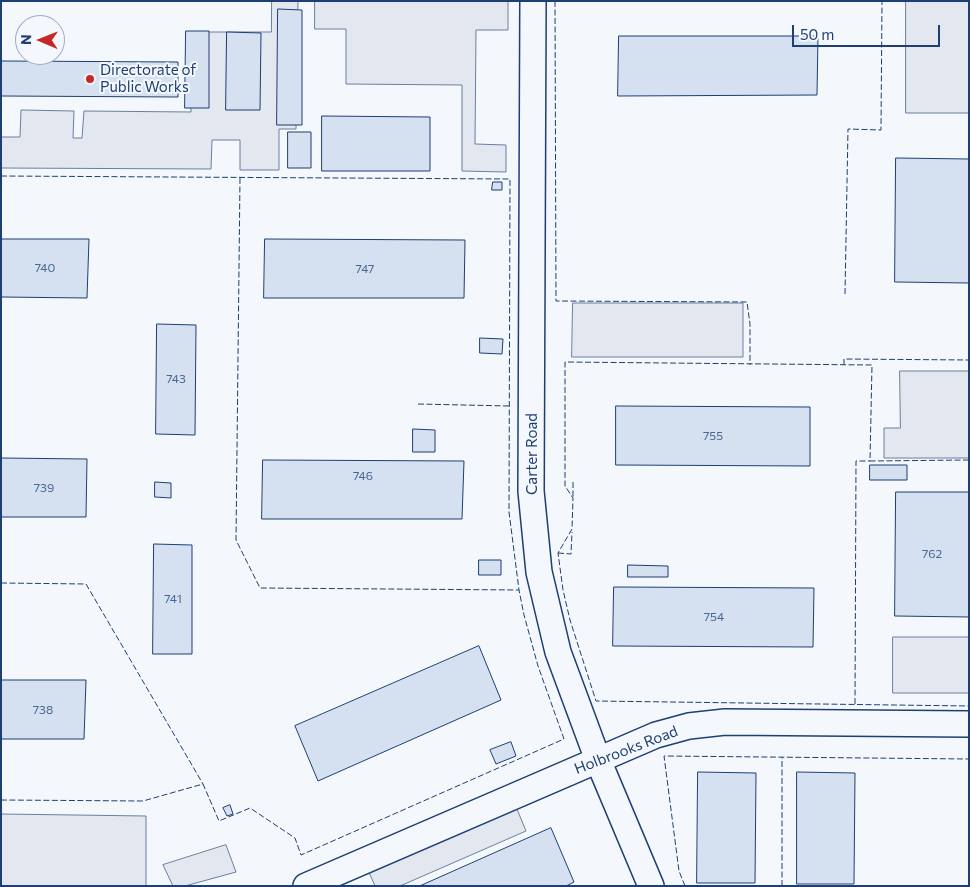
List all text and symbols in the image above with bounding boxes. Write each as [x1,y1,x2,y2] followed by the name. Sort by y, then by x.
[15,15,65,65] north arrow
[795,15,942,47] scale bar
[800,25,834,43] text: 50 m
[17,34,34,45] text: N
[100,61,196,96] place label: Directorate of Public Works
[84,73,96,85] marker: Directorate of Public Works
[35,261,55,275] house number: 740
[356,262,374,276] house number: 747
[166,372,186,386] house number: 743
[523,413,541,495] street label: Carter Road
[703,429,723,443] house number: 755
[353,469,373,483] house number: 746
[34,481,54,495] house number: 739
[922,547,942,561] house number: 762
[164,592,182,606] house number: 741
[704,610,724,624] house number: 754
[33,703,53,717] house number: 738
[572,722,680,778] street label: Holbrooks Road

